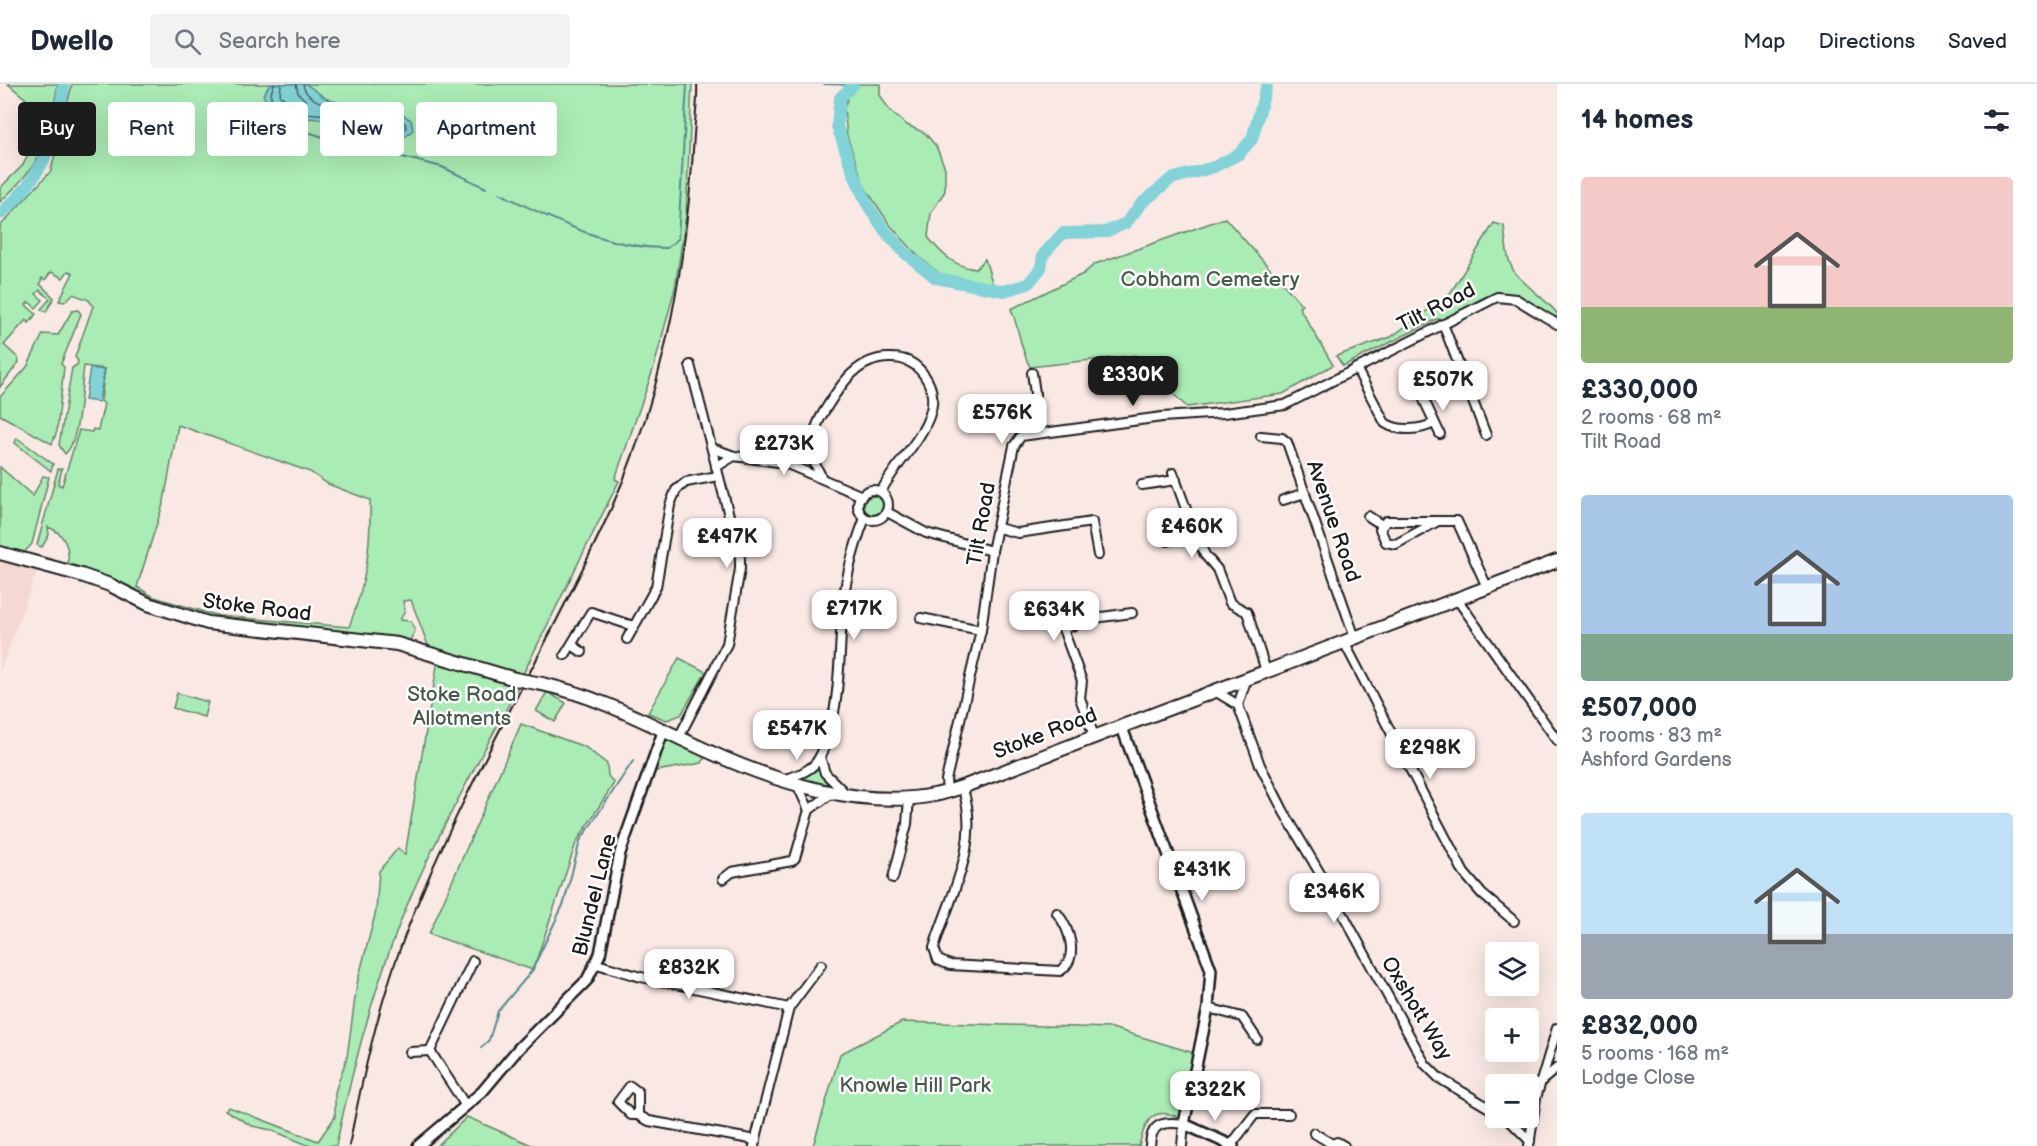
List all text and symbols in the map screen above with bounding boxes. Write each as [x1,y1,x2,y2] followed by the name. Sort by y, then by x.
[150,14,570,68] search box
[30,25,114,58] text: Dwello
[171,25,204,58] icon: search
[219,28,341,55] text: Search here
[1743,29,1786,54] text: Map
[1819,29,1915,54] text: Directions
[1948,29,2007,54] text: Saved
[18,102,96,156] chip: Buy
[108,102,195,156] chip: Rent
[207,102,308,156] chip: Filters
[320,102,404,156] chip: New
[416,102,557,156] chip: Apartment
[1980,104,2013,137] icon: filters
[1581,105,1693,136] text: 14 homes
[1743,216,1851,324] icon: home
[1121,267,1300,292] park label: Cobham Cemetery
[1393,277,1479,338] street label: Tilt Road
[1091,356,1175,407] pin: £330K
[1401,361,1485,412] pin: £507K
[1102,363,1164,387] text: £330K
[1412,368,1474,392] text: £507K
[1581,375,1698,406] text: £330,000
[960,394,1044,445] pin: £576K
[972,401,1032,425] text: £576K
[1581,406,1722,430] text: 2 rooms · 68 m²
[742,425,826,476] pin: £273K
[1581,430,1661,454] text: Tilt Road
[754,432,814,456] text: £273K
[1301,457,1366,585] street label: Avenue Road
[962,480,1001,568] street label: Tilt Road
[1150,508,1234,559] pin: £460K
[1161,515,1223,539] text: £460K
[685,518,769,569] pin: £497K
[697,525,757,549] text: £497K
[1743,534,1851,642] icon: home
[201,588,313,627] street label: Stoke Road
[812,590,896,641] pin: £717K
[1012,591,1096,642] pin: £634K
[826,597,882,621] text: £717K
[1023,598,1085,622] text: £634K
[407,682,517,731] park label: Stoke Road Allotments
[1581,693,1697,724] text: £507,000
[990,702,1101,765] street label: Stoke Road
[755,710,839,761] pin: £547K
[767,717,827,741] text: £547K
[1581,724,1722,748] text: 3 rooms · 83 m²
[1388,729,1472,780] pin: £298K
[1399,736,1461,760] text: £298K
[1581,748,1732,772] text: Ashford Gardens
[567,831,622,959] street label: Blundel Lane
[1160,851,1244,902] pin: £431K
[1743,852,1851,960] icon: home
[1173,858,1231,882] text: £431K
[1292,873,1376,924] pin: £346K
[1303,880,1365,904] text: £346K
[1485,942,1539,1128] map controls
[1485,942,1539,996] button: layers
[647,949,731,1000] pin: £832K
[1376,952,1458,1065] street label: Oxshott Way
[658,956,720,980] text: £832K
[1485,1008,1539,1062] button: +
[1581,1011,1698,1042] text: £832,000
[1581,1042,1729,1066] text: 5 rooms · 168 m²
[1581,1066,1695,1090] text: Lodge Close
[1173,1071,1257,1122] pin: £322K
[839,1073,991,1098] park label: Knowle Hill Park
[1485,1074,1539,1128] button: −
[1184,1078,1246,1102] text: £322K

